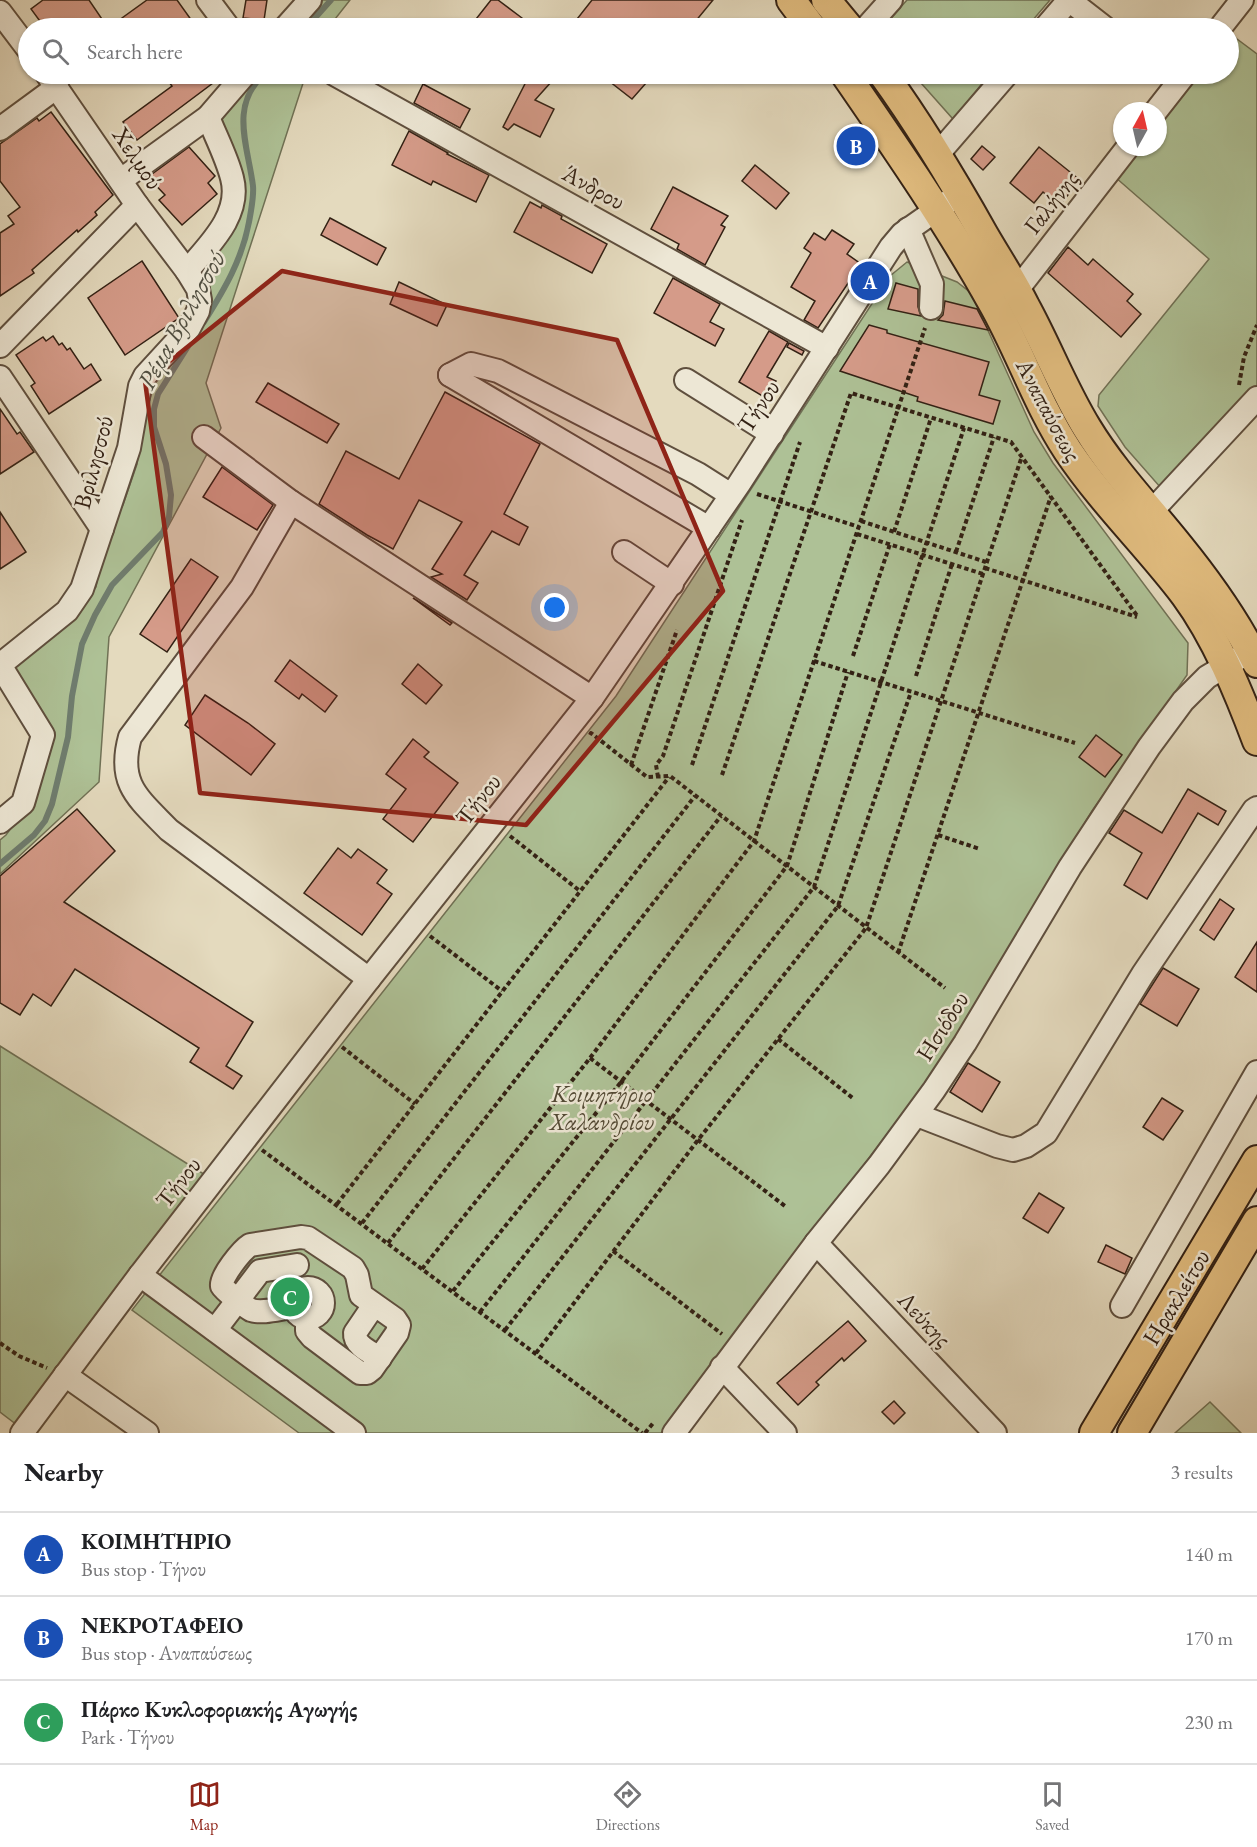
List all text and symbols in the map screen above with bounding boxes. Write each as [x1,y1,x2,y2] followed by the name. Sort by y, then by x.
[18,18,1239,84] search box
[39,35,72,68] icon: search
[87,37,182,66] text: Search here
[1113,102,1167,156] north arrow
[105,120,170,195] street label: Χελμού
[836,124,876,168] pin: B
[556,157,631,217] street label: Άνδρου
[1017,164,1085,240] street label: Γαλήνης
[129,245,233,395] water label: Ρέμα Βριλησσού
[850,258,890,304] pin: A
[1009,352,1089,467] street label: Αναπαύσεως
[730,374,786,438] street label: Τήνου
[66,412,120,512] street label: Βριλησσού
[540,593,569,622] your location
[448,767,508,831] street label: Τήνου
[909,985,975,1067] street label: Ησιόδου
[548,1078,654,1137] park label: Κοιμητήριο Χαλανδρίου
[148,1150,208,1214] street label: Τήνου
[1135,1243,1217,1351] street label: Ηρακλείτου
[270,1274,310,1320] pin: C
[891,1284,959,1354] street label: Λεύκης
[24,1455,104,1489] text: Nearby
[1170,1459,1233,1485] text: 3 results
[81,1527,231,1556] text: ΚΟΙΜΗΤΗΡΙΟ
[36,1541,51,1567] text: A
[1185,1541,1233,1567] text: 140 m
[81,1556,206,1582] text: Bus stop · Τήνου
[81,1611,243,1640] text: ΝΕΚΡΟΤΑΦΕΙΟ
[37,1625,50,1651] text: B
[1185,1625,1233,1651] text: 170 m
[81,1640,252,1666] text: Bus stop · Αναπαύσεως
[81,1695,357,1724] text: Πάρκο Κυκλοφοριακής Αγωγής
[36,1709,51,1735] text: C
[1185,1709,1233,1735] text: 230 m
[81,1724,174,1750] text: Park · Τήνου
[188,1778,221,1835] tab: Map
[596,1778,660,1835] tab: Directions
[1035,1778,1069,1835] tab: Saved

